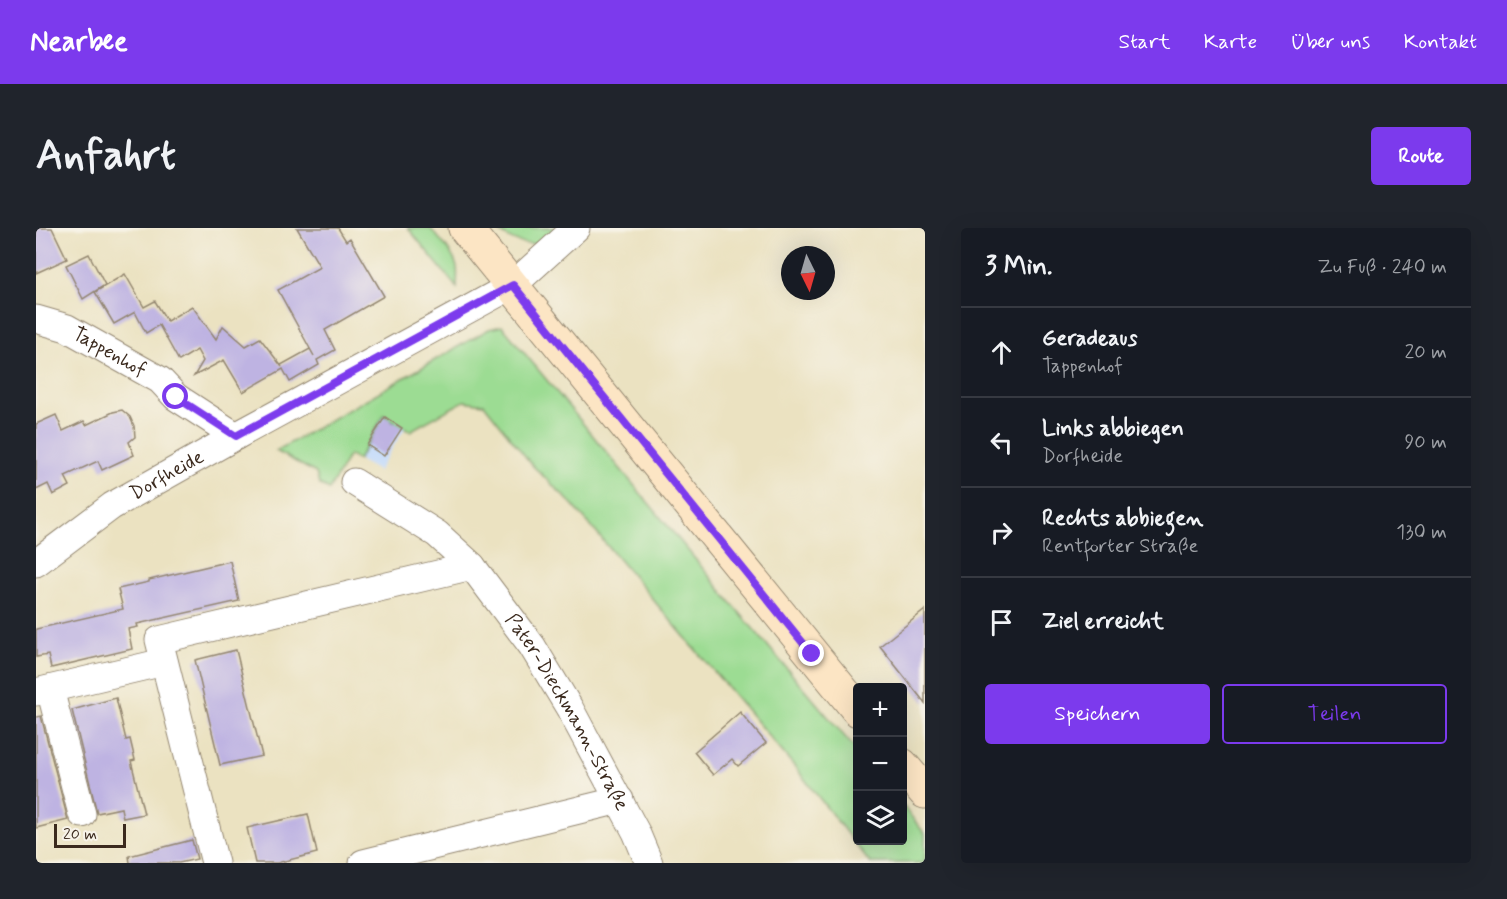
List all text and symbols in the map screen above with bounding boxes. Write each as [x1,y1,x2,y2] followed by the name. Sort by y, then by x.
[30,24,128,61] text: Nearbee
[1119,28,1171,56] text: Start
[1204,28,1257,56] text: Karte
[1290,28,1370,56] text: Über uns
[1403,28,1477,56] text: Kontakt
[1371,127,1471,185] button: Route
[36,129,176,184] text: Anfahrt
[781,246,835,300] north arrow
[985,250,1053,284] text: 3 Min.
[1318,254,1447,281] text: Zu Fuß · 240 m
[68,320,151,383] street label: Tappenhof
[1042,325,1137,353] text: Geradeaus
[985,336,1018,369] icon: ahead
[1404,339,1447,366] text: 20 m
[1042,353,1123,380] text: Tappenhof
[162,383,188,409] route start
[1042,415,1184,443] text: Links abbiegen
[985,426,1018,459] icon: left
[1404,429,1447,456] text: 90 m
[125,443,209,507] street label: Dorfheide
[1042,443,1123,470] text: Dorfheide
[1042,505,1203,533] text: Rechts abbiegen
[985,516,1018,549] icon: right
[1396,519,1447,546] text: 130 m
[1042,533,1198,560] text: Rentforter Straße
[985,606,1018,639] icon: arrive
[499,608,635,815] street label: Pater-Dieckmann-Straße
[1042,608,1164,636] text: Ziel erreicht
[798,640,824,666] route end
[853,683,907,845] map controls
[853,683,907,737] button: +
[985,684,1210,744] button: Speichern
[1222,684,1447,744] button: Teilen
[853,737,907,791] button: −
[853,791,907,845] button: layers
[54,821,126,848] scale bar
[63,824,97,845] text: 20 m

